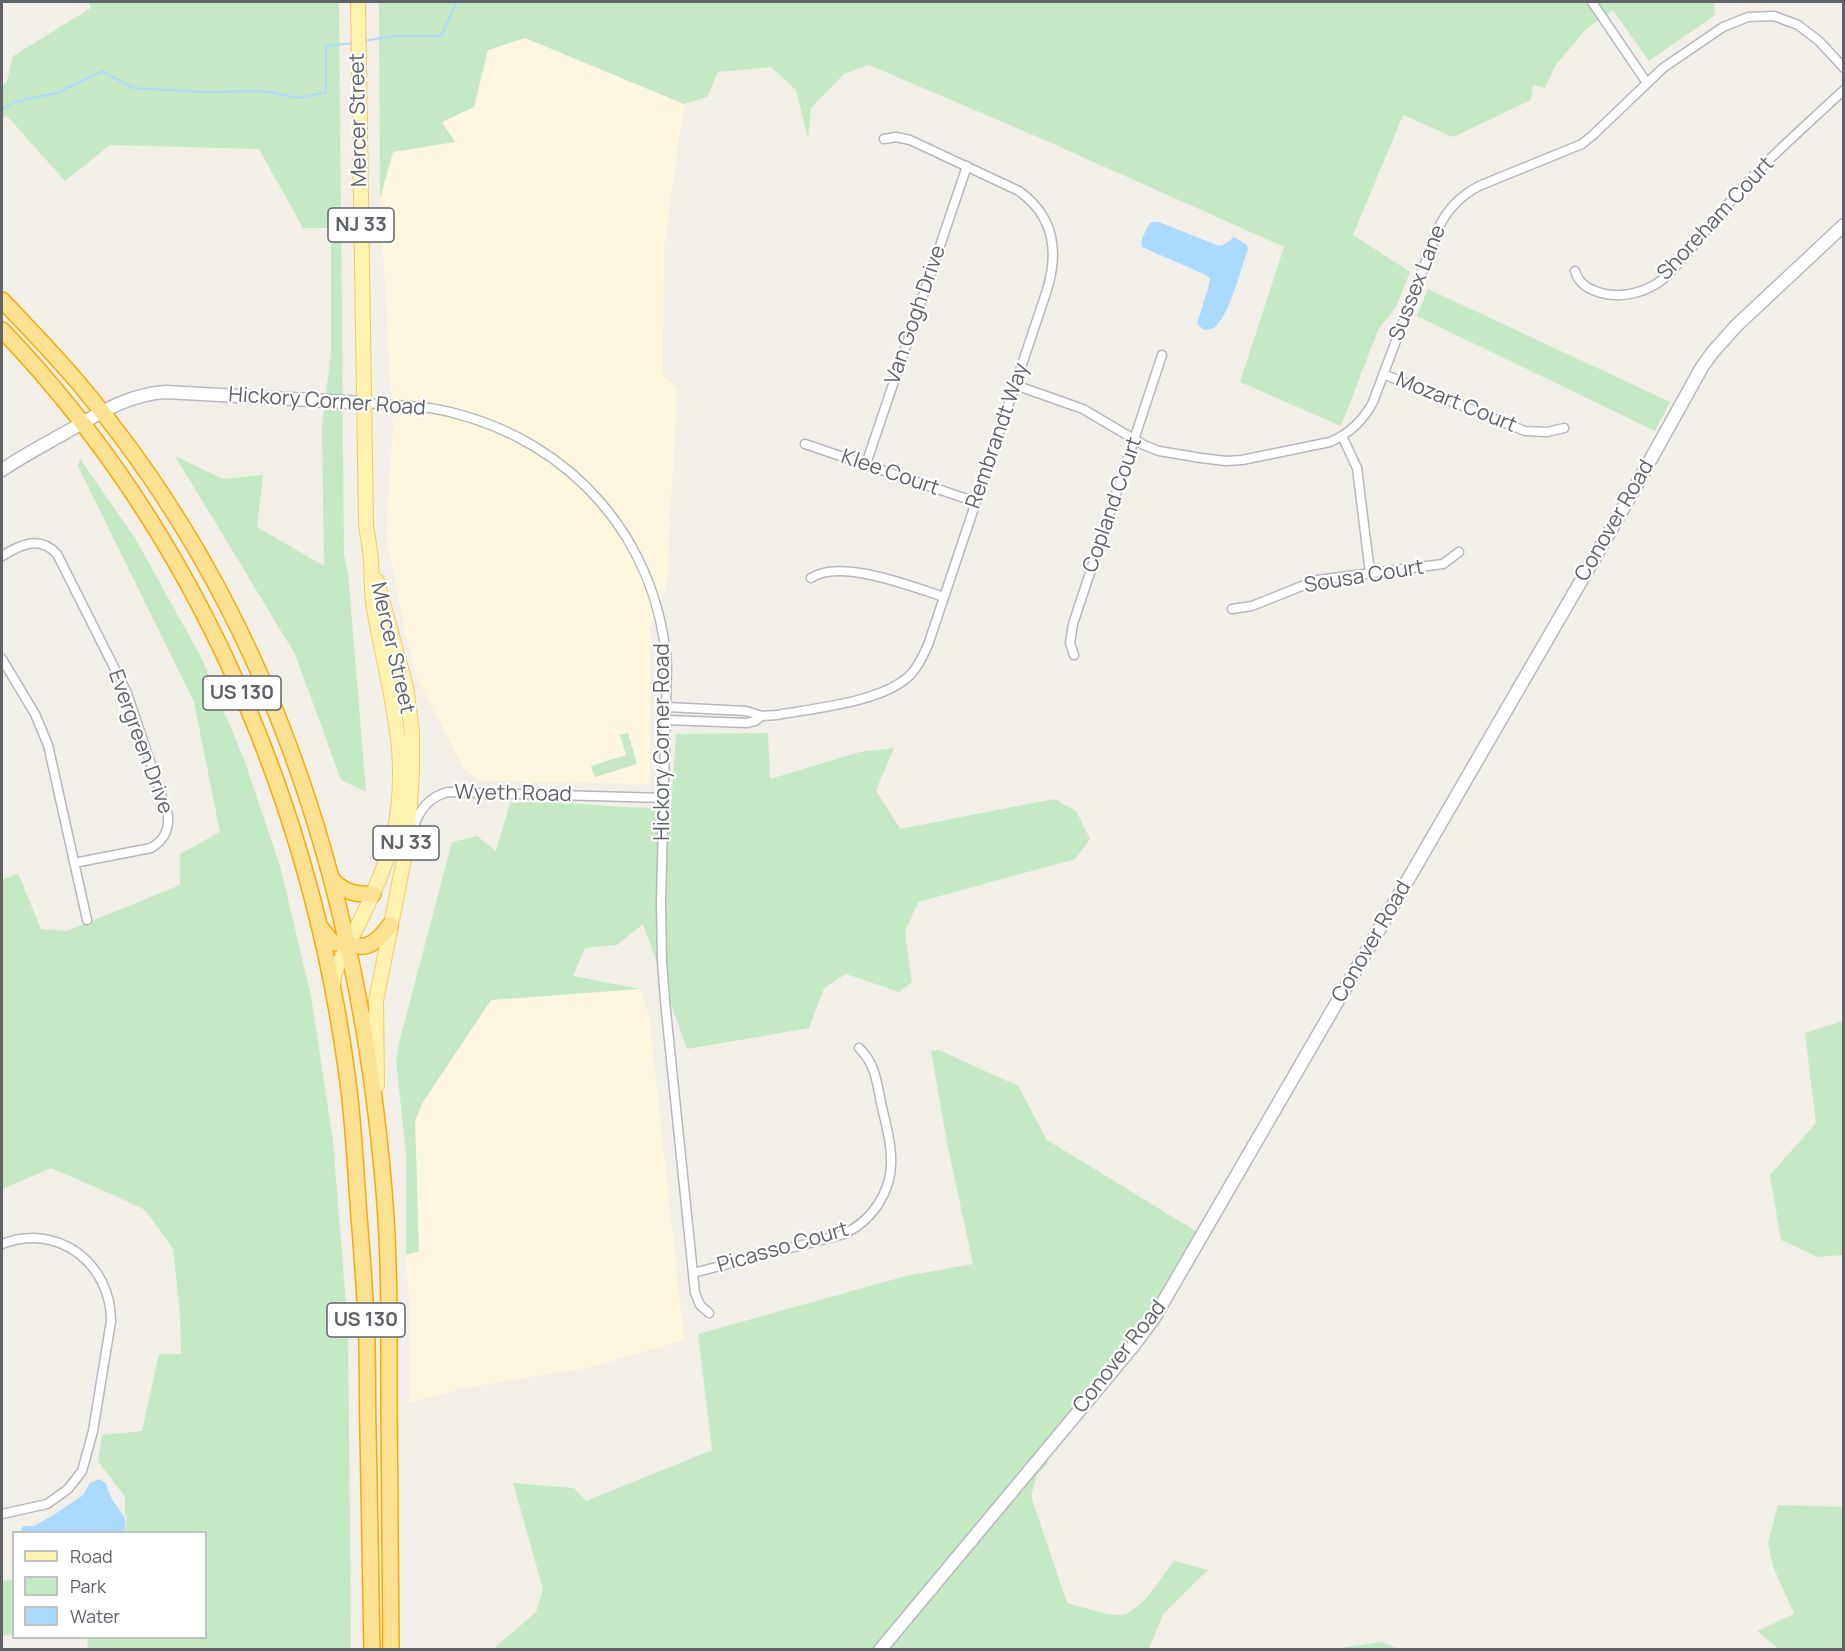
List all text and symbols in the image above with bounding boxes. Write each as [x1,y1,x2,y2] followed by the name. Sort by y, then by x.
[345,53,373,187] street label: Mercer Street
[1652,152,1780,286] street label: Shoreham Court
[328,208,394,242] road number: NJ 33
[1384,222,1452,344] street label: Sussex Lane
[880,242,952,388] street label: Van Gogh Drive
[961,360,1035,512] street label: Rembrandt Way
[1392,367,1520,439] street label: Mozart Court
[228,383,426,421] street label: Hickory Corner Road
[1078,434,1148,576] street label: Copland Court
[838,444,942,502] street label: Klee Court
[1570,456,1660,586] street label: Conover Road
[1302,555,1426,599] street label: Sousa Court
[365,580,419,716] street label: Mercer Street
[650,643,676,841] street label: Hickory Corner Road
[102,667,178,817] street label: Evergreen Drive
[203,676,281,710] road number: US 130
[454,780,572,808] street label: Wyeth Road
[373,826,439,860] road number: NJ 33
[1327,877,1417,1007] street label: Conover Road
[714,1217,852,1279] street label: Picasso Court
[1068,1296,1172,1418] street label: Conover Road
[327,1303,405,1337] road number: US 130
[12,1531,207,1639] legend
[70,1544,113,1568] text: Road
[70,1574,106,1598] text: Park
[70,1604,120,1628] text: Water

